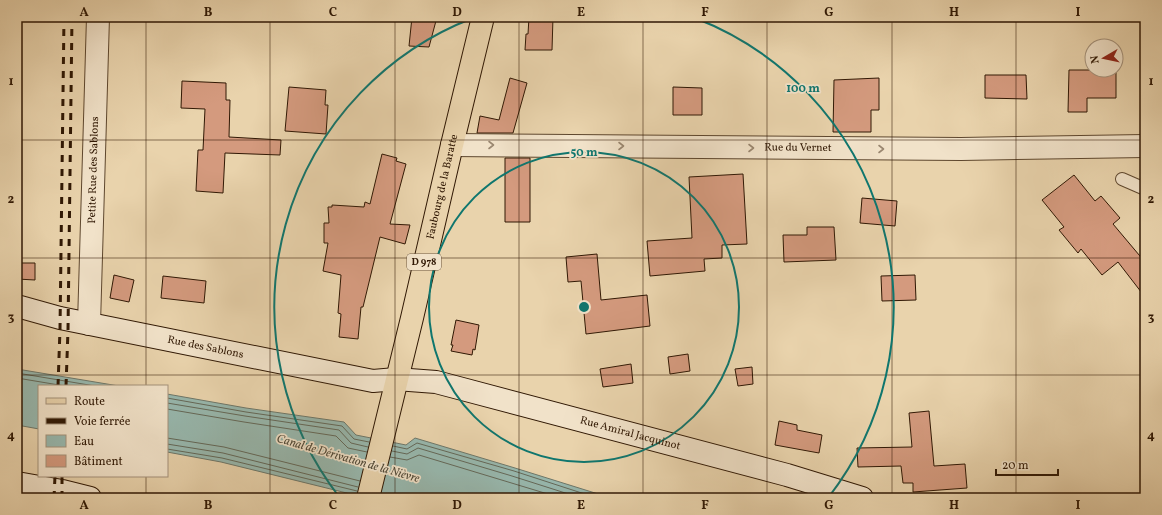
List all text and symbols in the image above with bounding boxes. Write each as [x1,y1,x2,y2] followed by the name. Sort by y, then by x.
[79,4,89,22] text: A
[204,4,213,22] text: B
[329,4,337,22] text: C
[452,4,462,22] text: D
[577,4,585,22] text: E
[701,4,709,22] text: F
[824,4,834,22] text: G
[949,4,959,22] text: H
[1076,4,1081,22] text: I
[1084,38,1124,78] north arrow
[1088,54,1104,64] text: N
[8,73,14,91] text: 1
[1148,73,1154,91] text: 1
[786,81,820,97] text: 100 m
[84,116,103,224] street label: Petite Rue des Sablons
[423,133,462,241] street label: Faubourg de la Baratte
[764,140,832,155] street label: Rue du Vernet
[488,141,494,149] one-way arrow
[618,142,624,151] one-way arrow
[748,144,754,152] one-way arrow
[570,145,598,161] text: 50 m
[878,145,884,153] one-way arrow
[8,191,15,209] text: 2
[1148,191,1155,209] text: 2
[407,254,441,270] road number: D 978
[577,300,591,314] centre of rings
[8,309,15,327] text: 3
[1148,309,1155,327] text: 3
[166,332,245,362] street label: Rue des Sablons
[38,385,168,477] legend
[74,394,105,410] text: Route
[578,413,682,454] street label: Rue Amiral Jacquinot
[74,414,131,430] text: Voie ferrée
[7,427,15,445] text: 4
[1147,427,1155,445] text: 4
[275,431,422,487] water label: Canal de Dérivation de la Nièvre
[74,434,94,450] text: Eau
[996,451,1058,477] scale bar
[74,454,123,470] text: Bâtiment
[1002,458,1029,474] text: 20 m
[79,497,89,515] text: A
[204,497,213,515] text: B
[329,497,337,515] text: C
[452,497,462,515] text: D
[577,497,585,515] text: E
[701,497,709,515] text: F
[824,497,834,515] text: G
[949,497,959,515] text: H
[1076,497,1081,515] text: I

